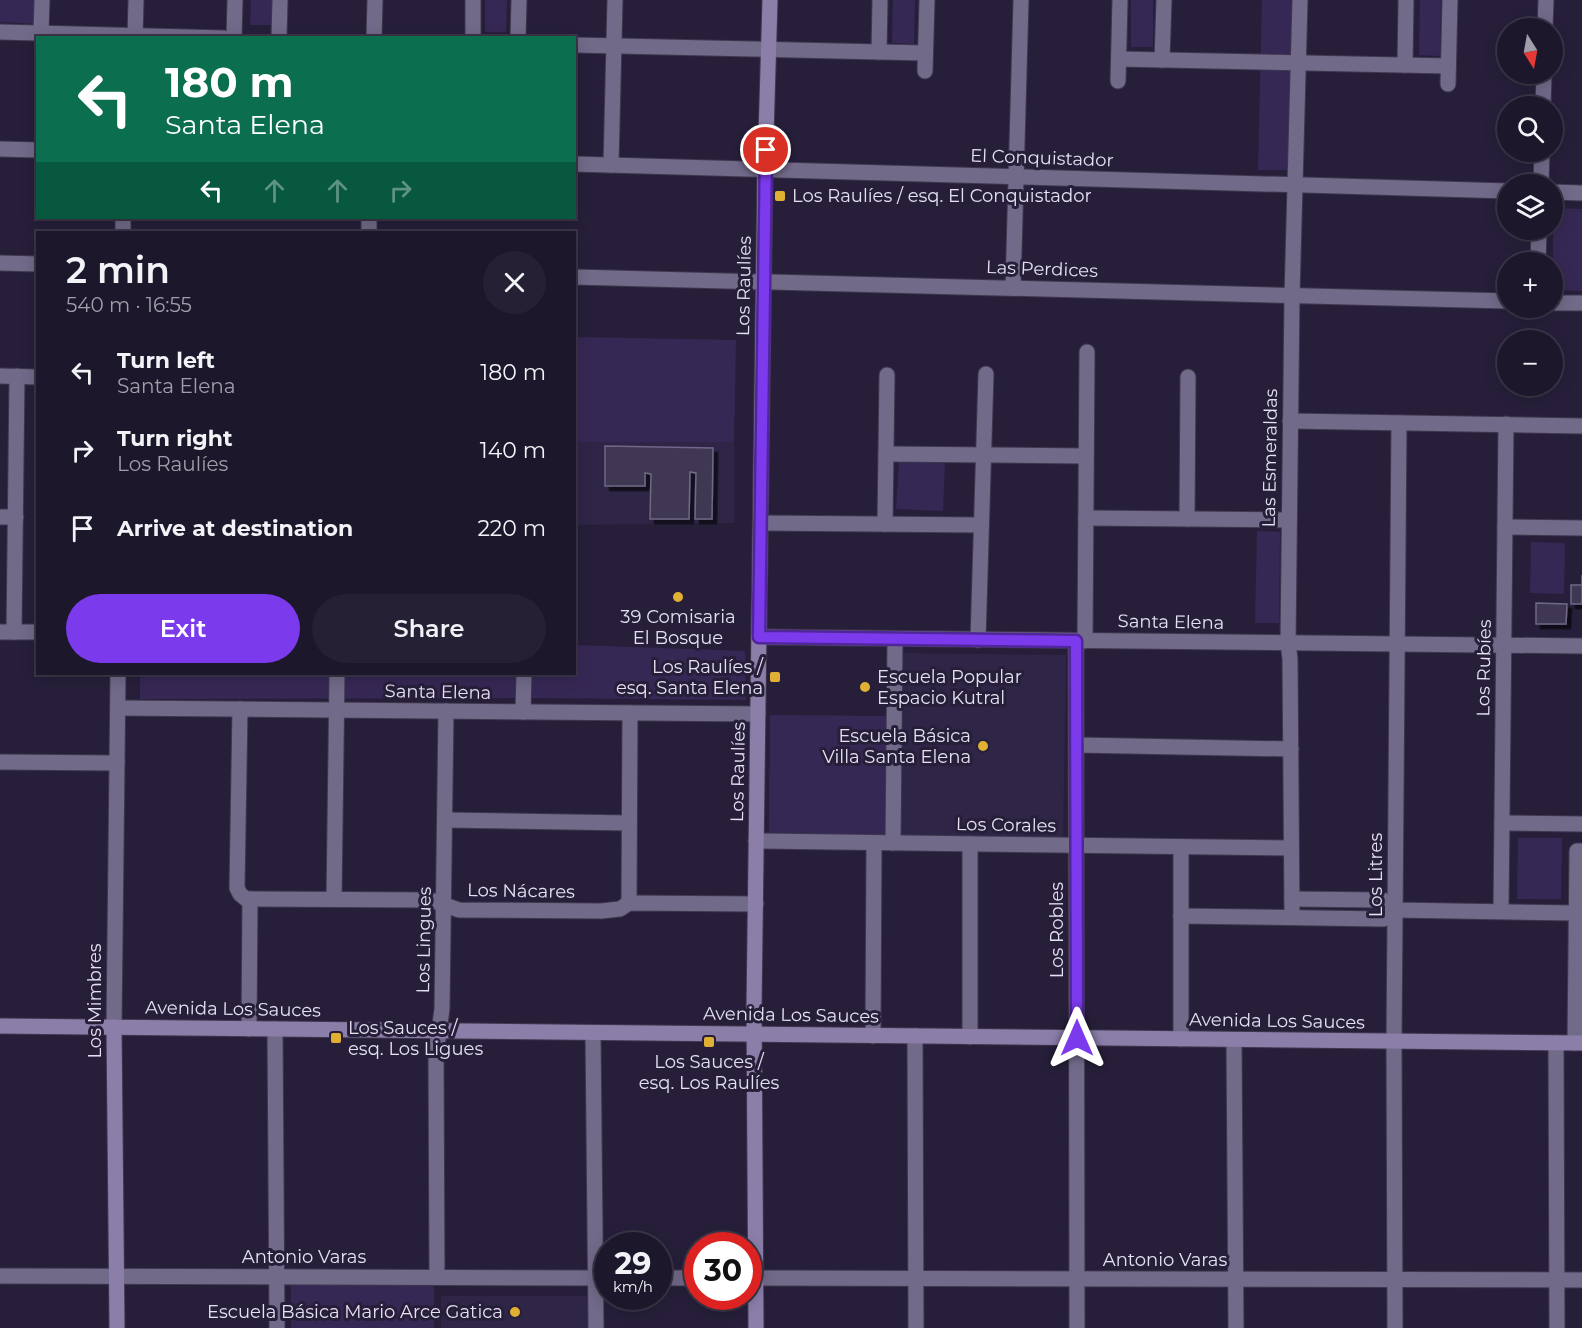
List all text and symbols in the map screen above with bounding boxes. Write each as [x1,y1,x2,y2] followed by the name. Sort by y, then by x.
[1497,18,1563,84] north arrow
[1497,18,1563,396] map controls
[165,56,294,108] text: 180 m
[66,60,144,138] icon: left
[1497,96,1563,162] button: search
[165,108,325,141] text: Santa Elena
[740,124,791,175] pin
[749,133,782,166] icon: arrive
[970,145,1114,171] street label: El Conquistador
[195,174,228,207] icon: left
[258,174,291,207] icon: ahead
[321,174,354,207] icon: ahead
[384,174,417,207] icon: right
[1497,174,1563,240] button: layers
[792,185,1092,207] place label: Los Raulíes / esq. El Conquistador
[773,189,787,203] marker: Los Raulíes / esq. El Conquistador
[732,235,756,336] street label: Los Raulíes
[66,248,170,292] text: 2 min
[483,251,546,314] button: close
[1497,252,1563,318] button: +
[986,256,1099,282] street label: Las Perdices
[66,293,192,317] text: 540 m · 16:55
[1497,330,1563,396] button: −
[117,347,215,374] text: Turn left
[66,356,99,389] icon: left
[480,359,546,386] text: 180 m
[117,374,236,398] text: Santa Elena
[1258,388,1282,528] street label: Las Esmeraldas
[117,425,232,452] text: Turn right
[66,434,99,467] icon: right
[480,437,546,464] text: 140 m
[117,452,228,476] text: Los Raulíes
[66,512,99,545] icon: arrive
[117,515,353,542] text: Arrive at destination
[477,515,546,542] text: 220 m
[671,590,685,604] marker: 39 Comisaria El Bosque
[66,594,300,663] button: Exit
[312,594,546,663] button: Share
[620,606,736,649] place label: 39 Comisaria El Bosque
[1117,610,1225,634] street label: Santa Elena
[1472,619,1496,717] street label: Los Rubíes
[616,656,764,699] place label: Los Raulíes / esq. Santa Elena
[877,666,1022,709] place label: Escuela Popular Espacio Kutral
[768,670,782,684] marker: Los Raulíes / esq. Santa Elena
[384,680,492,704] street label: Santa Elena
[858,680,872,694] marker: Escuela Popular Espacio Kutral
[726,721,750,822] street label: Los Raulíes
[822,725,971,768] place label: Escuela Básica Villa Santa Elena
[976,739,990,753] marker: Escuela Básica Villa Santa Elena
[956,813,1057,837] street label: Los Corales
[1365,833,1387,917] street label: Los Litres
[467,879,575,903] street label: Los Nácares
[1046,882,1068,978] street label: Los Robles
[412,886,436,994] street label: Los Lingues
[84,943,106,1059] street label: Los Mimbres
[145,996,321,1022] street label: Avenida Los Sauces
[703,1002,879,1028] street label: Avenida Los Sauces
[1045,1006,1109,1070] position arrow
[1189,1008,1365,1034] street label: Avenida Los Sauces
[348,1017,483,1060] place label: Los Sauces / esq. Los Ligues
[329,1031,343,1045] marker: Los Sauces / esq. Los Ligues
[702,1035,716,1049] marker: Los Sauces / esq. Los Raulíes
[639,1051,780,1094] place label: Los Sauces / esq. Los Raulíes
[684,1232,762,1310] speed limit sign: 30
[615,1245,651,1282] text: 29
[242,1246,366,1268] street label: Antonio Varas
[1103,1249,1227,1271] street label: Antonio Varas
[613,1277,653,1296] text: km/h
[207,1301,503,1323] place label: Escuela Básica Mario Arce Gatica
[508,1305,522,1319] marker: Escuela Básica Mario Arce Gatica

